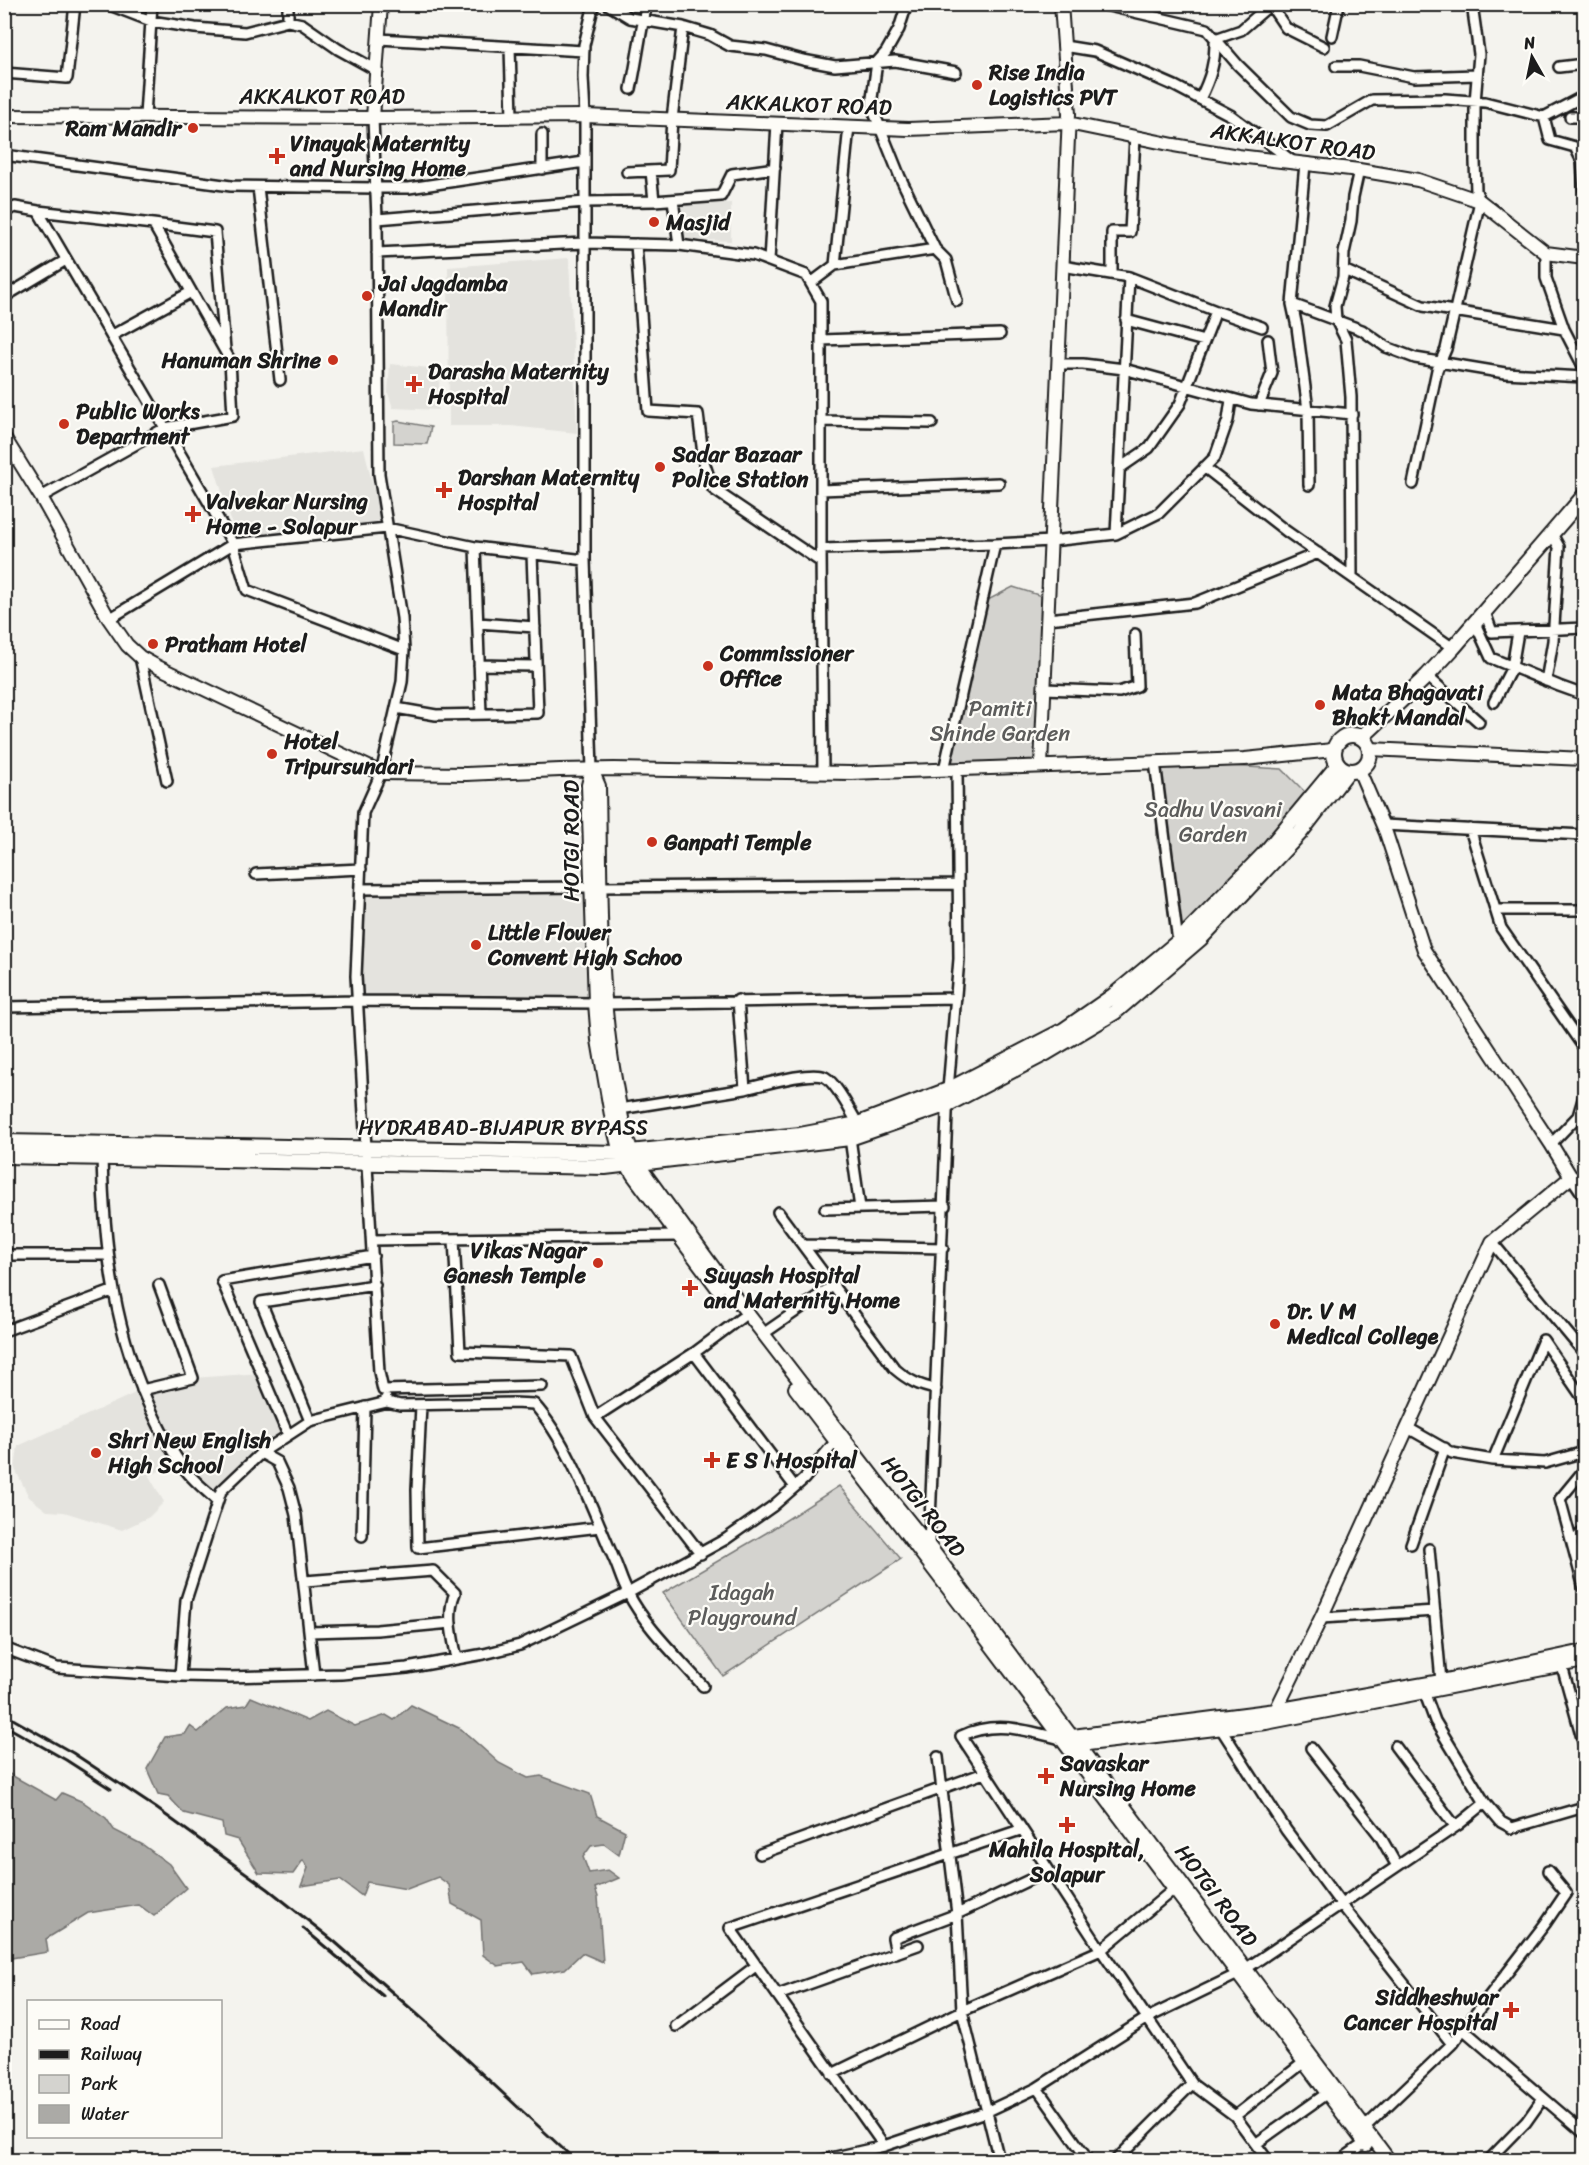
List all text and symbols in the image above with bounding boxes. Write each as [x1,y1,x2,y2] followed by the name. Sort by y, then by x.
[1502,27,1562,87] north arrow
[1521,27,1538,58] text: N
[988,53,1119,117] place label: Rise India Logistics PVT
[238,77,406,116] street label: AKKALKOT ROAD
[970,78,984,92] marker: Rise India Logistics PVT
[725,82,893,127] street label: AKKALKOT ROAD
[65,109,183,148] place label: Ram Mandir
[1207,111,1378,172] street label: AKKALKOT ROAD
[186,121,200,135] marker: Ram Mandir
[289,124,470,188] place label: Vinayak Maternity and Nursing Home
[268,147,286,165] marker: Vinayak Maternity and Nursing Home
[665,203,732,242] place label: Masjid
[647,215,661,229] marker: Masjid
[377,264,508,328] place label: Jai Jagdamba Mandir
[360,289,374,303] marker: Jai Jagdamba Mandir
[160,341,322,380] place label: Hanuman Shrine
[427,352,609,416] place label: Darasha Maternity Hospital
[326,353,340,367] marker: Hanuman Shrine
[405,375,423,393] marker: Darasha Maternity Hospital
[76,392,201,456] place label: Public Works Department
[57,417,71,431] marker: Public Works Department
[671,435,808,499] place label: Sadar Bazaar Police Station
[457,458,640,522] place label: Darshan Maternity Hospital
[653,460,667,474] marker: Sadar Bazaar Police Station
[435,481,453,499] marker: Darshan Maternity Hospital
[205,482,368,546] place label: Valvekar Nursing Home - Solapur
[184,505,202,523] marker: Valvekar Nursing Home - Solapur
[165,625,308,664] place label: Pratham Hotel
[719,634,855,698] place label: Commissioner Office
[146,637,160,651] marker: Pratham Hotel
[701,659,715,673] marker: Commissioner Office
[1331,673,1484,737] place label: Mata Bhagavati Bhakt Mandal
[930,689,1070,753] park label: Pamiti Shinde Garden
[1313,698,1327,712] marker: Mata Bhagavati Bhakt Mandal
[283,722,415,786] place label: Hotel Tripursundari
[265,747,279,761] marker: Hotel Tripursundari
[552,780,591,902] street label: HOTGI ROAD
[1144,790,1283,854] park label: Sadhu Vasvani Garden
[663,823,812,862] place label: Ganpati Temple
[645,835,659,849] marker: Ganpati Temple
[487,913,683,977] place label: Little Flower Convent High Schoo
[469,938,483,952] marker: Little Flower Convent High Schoo
[358,1108,648,1147] street label: HYDRABAD-BIJAPUR BYPASS
[443,1231,588,1295] place label: Vikas Nagar Ganesh Temple
[591,1256,605,1270] marker: Vikas Nagar Ganesh Temple
[703,1256,900,1320] place label: Suyash Hospital and Maternity Home
[681,1279,699,1297] marker: Suyash Hospital and Maternity Home
[1286,1292,1439,1356] place label: Dr. V M Medical College
[1268,1317,1282,1331] marker: Dr. V M Medical College
[107,1421,271,1485] place label: Shri New English High School
[726,1441,858,1480] place label: E S I Hospital
[89,1446,103,1460] marker: Shri New English High School
[871,1446,976,1566] street label: HOTGI ROAD
[703,1451,721,1469] marker: E S I Hospital
[688,1573,798,1637] park label: Idagah Playground
[1059,1744,1196,1808] place label: Savaskar Nursing Home
[1037,1767,1055,1785] marker: Savaskar Nursing Home
[1058,1816,1076,1834] marker: Mahila Hospital, Solapur
[988,1830,1145,1894] place label: Mahila Hospital, Solapur
[1164,1835,1269,1956] street label: HOTGI ROAD
[1343,1978,1500,2042] place label: Siddheshwar Cancer Hospital
[27,2000,222,2138] legend
[1502,2001,1520,2019] marker: Siddheshwar Cancer Hospital
[81,2008,121,2040] text: Road
[81,2038,143,2070] text: Railway
[81,2068,118,2100] text: Park
[81,2098,130,2130] text: Water

